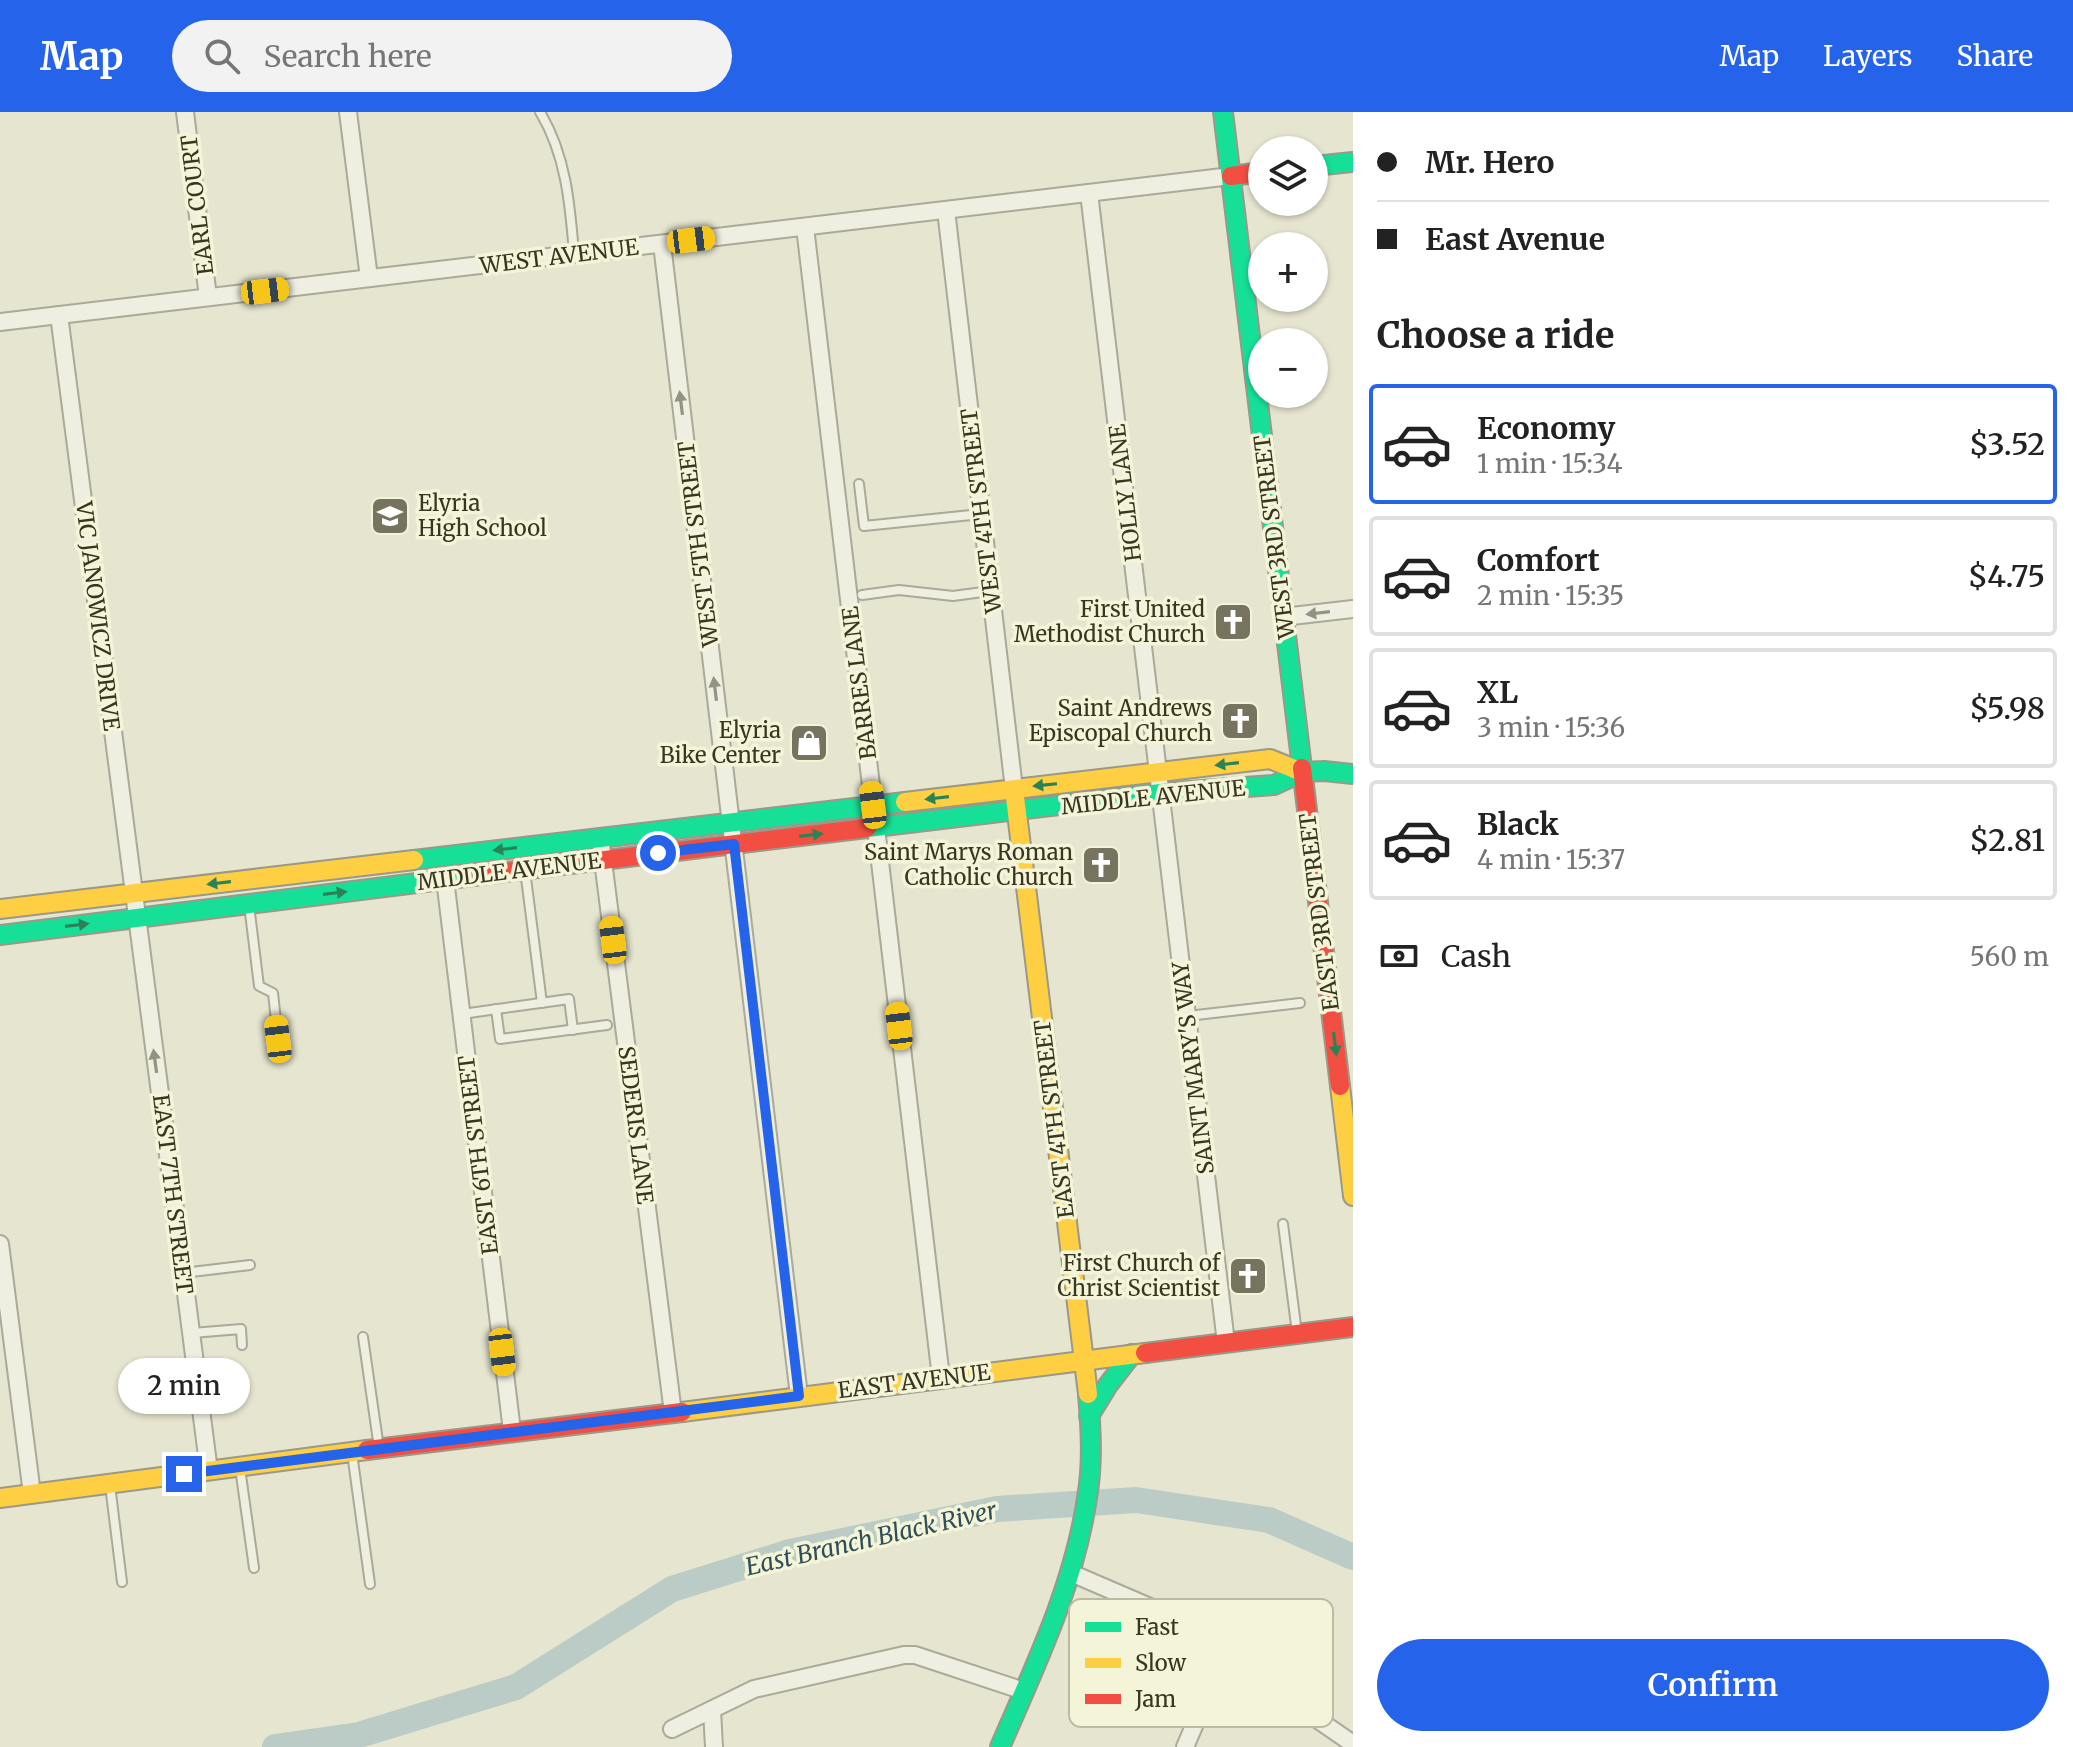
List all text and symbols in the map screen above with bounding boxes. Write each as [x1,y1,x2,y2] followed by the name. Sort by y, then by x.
[172,20,732,92] search box
[40,33,124,80] text: Map
[200,34,244,78] icon: search
[264,37,432,75] text: Search here
[1719,38,1779,74] text: Map
[1823,38,1912,74] text: Layers
[1956,38,2033,74] text: Share
[175,133,219,277] street label: EARL COURT
[1248,136,1328,408] map controls
[1248,136,1328,216] button: layers
[1425,143,1554,181] text: Mr. Hero
[1425,220,1605,258] text: East Avenue
[666,225,716,255] car
[477,232,640,280] street label: WEST AVENUE
[1248,232,1328,312] button: +
[240,276,290,306] car
[1377,313,1614,358] text: Choose a ride
[1248,328,1328,408] button: −
[675,390,688,415] one-way arrow
[955,407,1008,616] street label: WEST 4TH STREET
[1381,408,1453,480] icon: car
[1477,409,1615,447] text: Economy
[1103,423,1147,563] street label: HOLLY LANE
[1969,425,2045,463] text: $3.52
[1248,433,1301,641] street label: WEST 3RD STREET
[671,440,725,649] street label: WEST 5TH STREET
[1477,447,1623,480] text: 1 min · 15:34
[418,489,547,542] place label: Elyria High School
[369,495,411,537] school or university icon: Elyria High School
[70,499,126,732] street label: VIC JANOWICZ DRIVE
[1381,540,1453,612] icon: car
[1477,541,1600,579] text: Comfort
[1968,557,2045,595] text: $4.75
[1477,579,1624,612] text: 2 min · 15:35
[1014,595,1205,648] place label: First United Methodist Church
[1212,601,1254,643] church icon: First United Methodist Church
[836,605,882,761] street label: BARRES LANE
[1305,606,1330,619] one-way arrow
[1381,672,1453,744] icon: car
[1477,673,1518,711] text: XL
[709,676,722,701] one-way arrow
[1969,689,2045,727] text: $5.98
[1029,694,1212,747] place label: Saint Andrews Episcopal Church
[1219,700,1261,742] church icon: Saint Andrews Episcopal Church
[1477,711,1625,744] text: 3 min · 15:36
[660,716,781,769] place label: Elyria Bike Center
[788,722,830,764] shop icon: Elyria Bike Center
[1214,758,1239,771] one-way arrow
[1060,773,1246,821] street label: MIDDLE AVENUE
[1032,779,1057,792] one-way arrow
[858,780,888,830] car
[924,791,949,804] one-way arrow
[1381,804,1453,876] icon: car
[1477,805,1559,843] text: Black
[1293,812,1345,1012] street label: EAST 3RD STREET
[1969,821,2045,859] text: $2.81
[799,829,824,842] one-way arrow
[640,835,676,871] route start
[864,838,1073,891] place label: Saint Marys Roman Catholic Church
[492,842,517,855] one-way arrow
[1477,843,1625,876] text: 4 min · 15:37
[1080,844,1122,886] church icon: Saint Marys Roman Catholic Church
[416,846,602,896] street label: MIDDLE AVENUE
[206,876,231,889] one-way arrow
[323,886,348,899] one-way arrow
[598,915,628,965] car
[65,918,90,931] one-way arrow
[1377,934,1421,978] icon: cash
[1441,937,1511,975] text: Cash
[1970,940,2049,973] text: 560 m
[1166,959,1220,1176] street label: SAINT MARY'S WAY
[884,1001,914,1051] car
[263,1014,293,1064] car
[1028,1018,1080,1220] street label: EAST 4TH STREET
[1328,1032,1341,1057] one-way arrow
[612,1044,660,1206] street label: SEDERIS LANE
[149,1048,162,1073] one-way arrow
[452,1054,504,1256] street label: EAST 6TH STREET
[147,1092,199,1296] street label: EAST 7TH STREET
[1057,1249,1222,1302] place label: First Church of Christ Scientist
[1227,1255,1269,1297] church icon: First Church of Christ Scientist
[487,1327,517,1377] car
[118,1358,250,1414] callout: 2 min
[836,1358,992,1404] street label: EAST AVENUE
[147,1369,221,1402] text: 2 min
[166,1456,202,1492] route end
[742,1494,1001,1583] water label: East Branch Black River
[1069,1599,1333,1727] legend
[1135,1613,1179,1641] text: Fast
[1377,1639,2049,1731] button: Confirm
[1135,1649,1186,1677] text: Slow
[1134,1685,1176,1713] text: Jam

